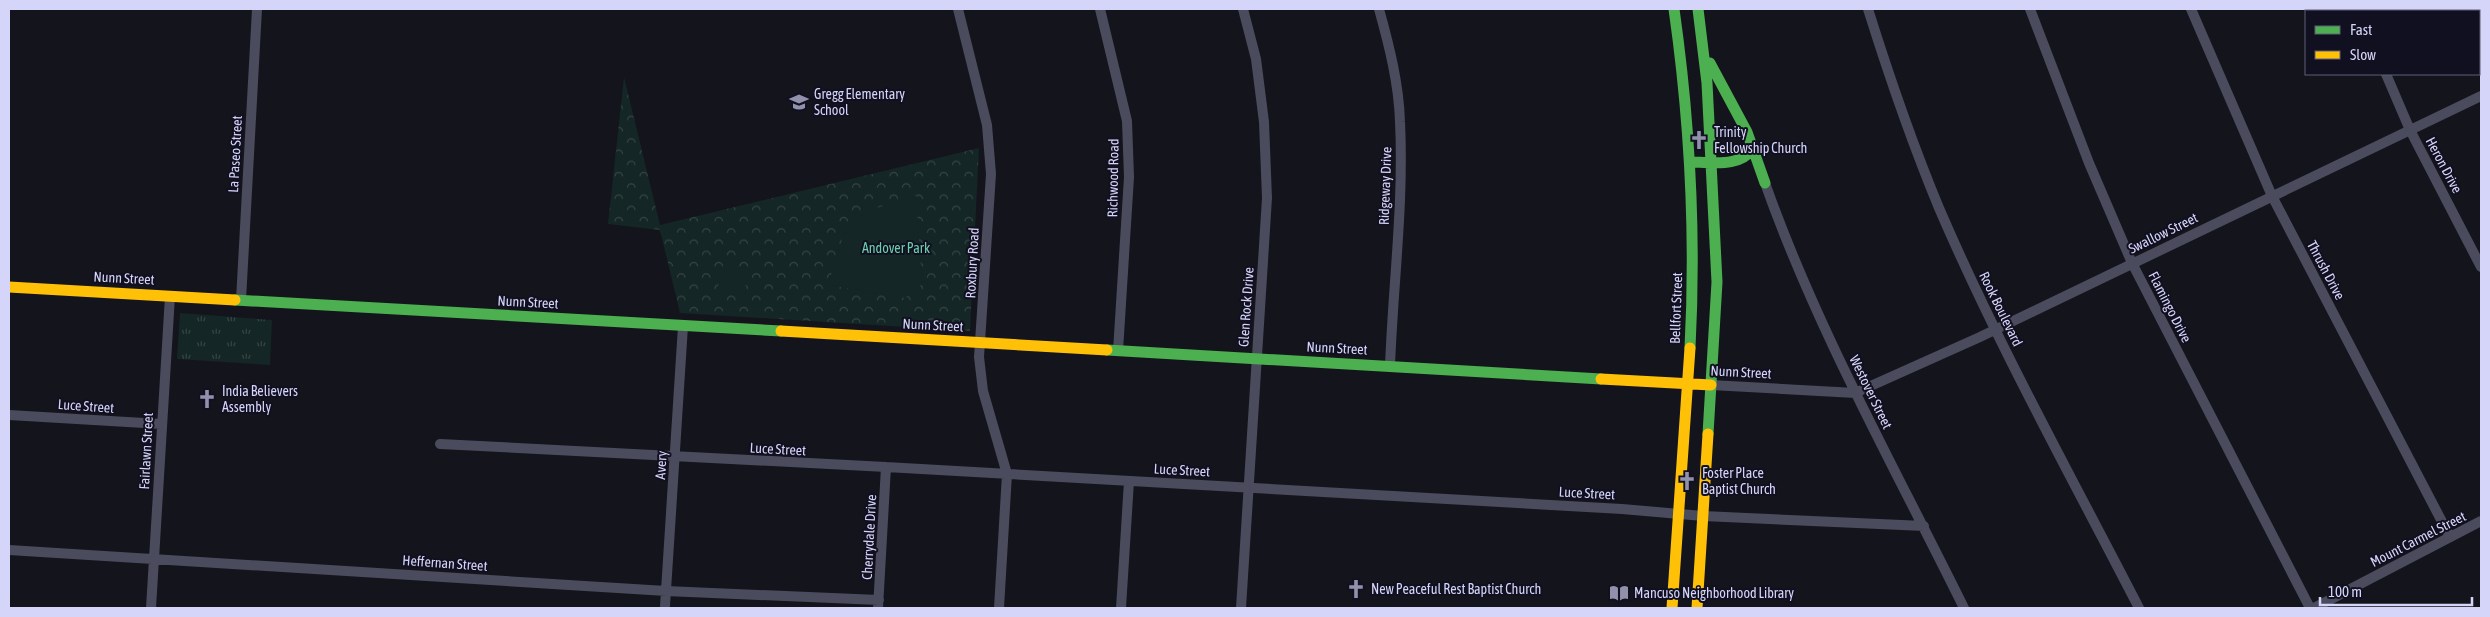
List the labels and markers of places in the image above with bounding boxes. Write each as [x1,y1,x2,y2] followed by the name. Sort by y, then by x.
[814,86,905,118] place label: Gregg Elementary School
[788,91,810,113] school or university icon: Gregg Elementary School
[1714,124,1807,156] place label: Trinity Fellowship Church
[1688,129,1710,151] church icon: Trinity Fellowship Church
[222,383,298,415] place label: India Believers Assembly
[196,388,218,410] church icon: India Believers Assembly
[1702,465,1776,497] place label: Foster Place Baptist Church
[1676,470,1698,492] church icon: Foster Place Baptist Church
[1345,578,1367,600] church icon: New Peaceful Rest Baptist Church
[1371,581,1541,597] place label: New Peaceful Rest Baptist Church
[1608,582,1630,604] library icon: Mancuso Neighborhood Library
[1634,585,1794,601] place label: Mancuso Neighborhood Library

